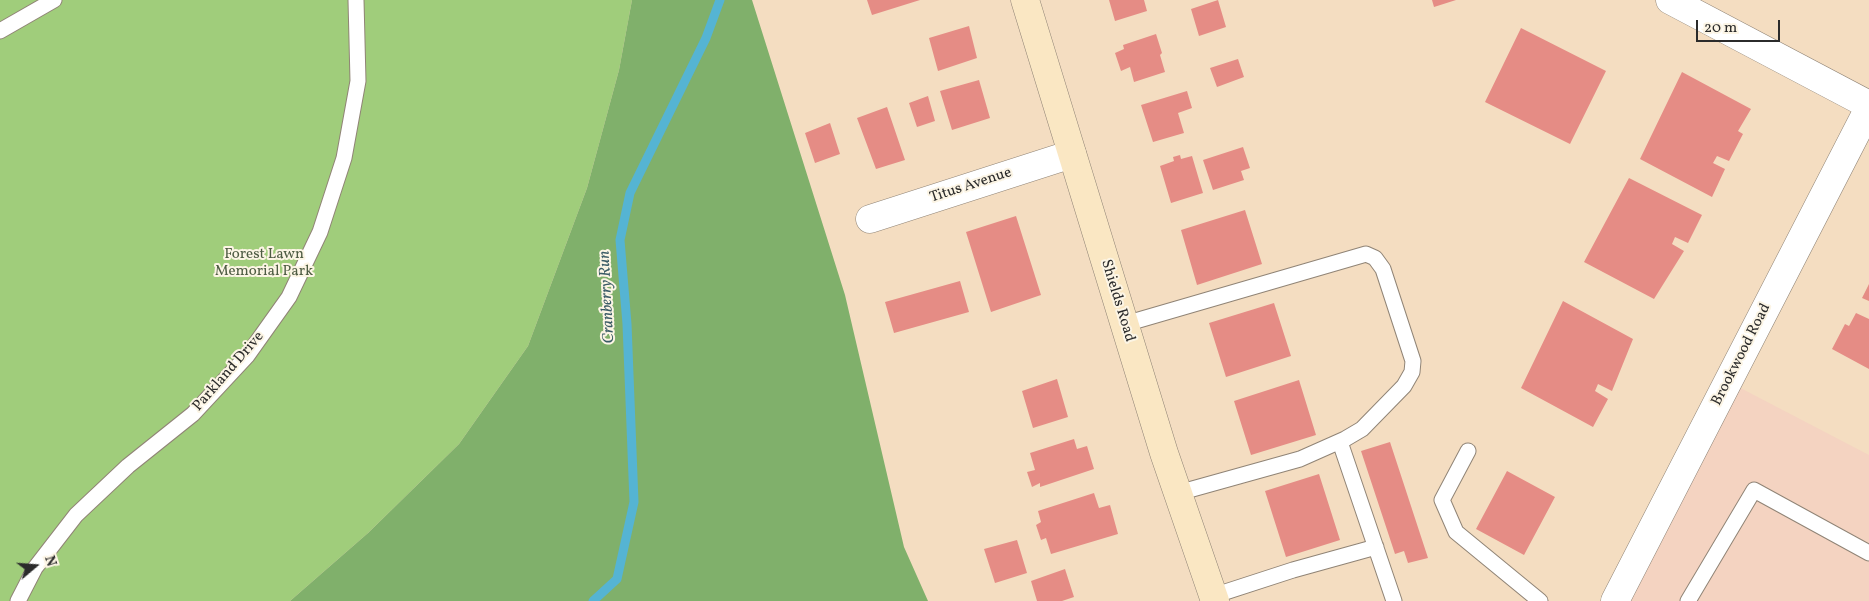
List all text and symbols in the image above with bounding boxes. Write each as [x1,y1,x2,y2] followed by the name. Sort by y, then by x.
[1699,10,1783,42] scale bar
[1704,18,1737,39] text: 20 m
[928,164,1014,208] street label: Titus Avenue
[215,246,313,281] park label: Forest Lawn Memorial Park
[596,250,620,344] water label: Cranberry Run
[1096,258,1138,344] street label: Shields Road
[1708,301,1776,409] street label: Brookwood Road
[190,328,268,416] street label: Parkland Drive
[10,541,60,591] north arrow
[39,553,60,569] text: N

